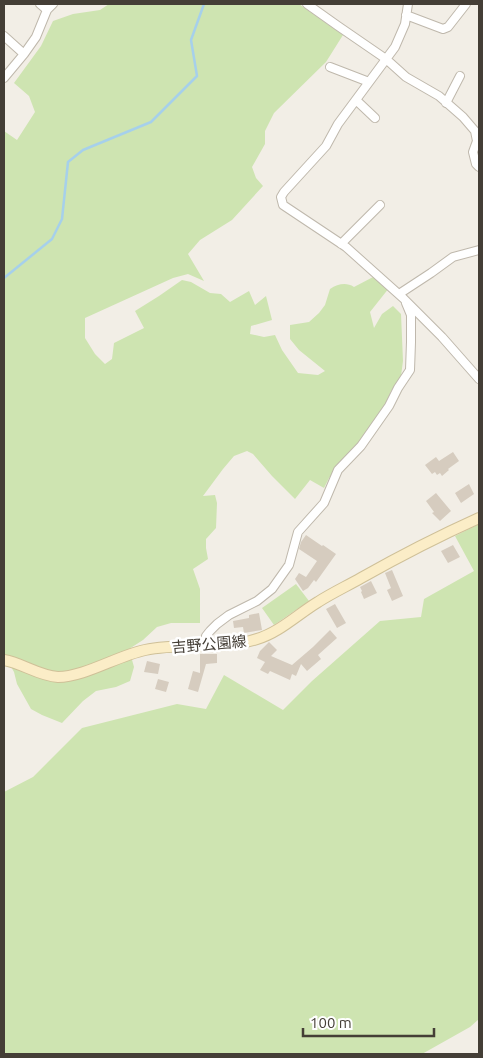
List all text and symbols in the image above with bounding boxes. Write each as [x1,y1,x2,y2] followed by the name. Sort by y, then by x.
[171,632,247,656] street label: 吉野公園線
[303,1006,434,1038] scale bar
[310,1014,352,1031] text: 100 m

